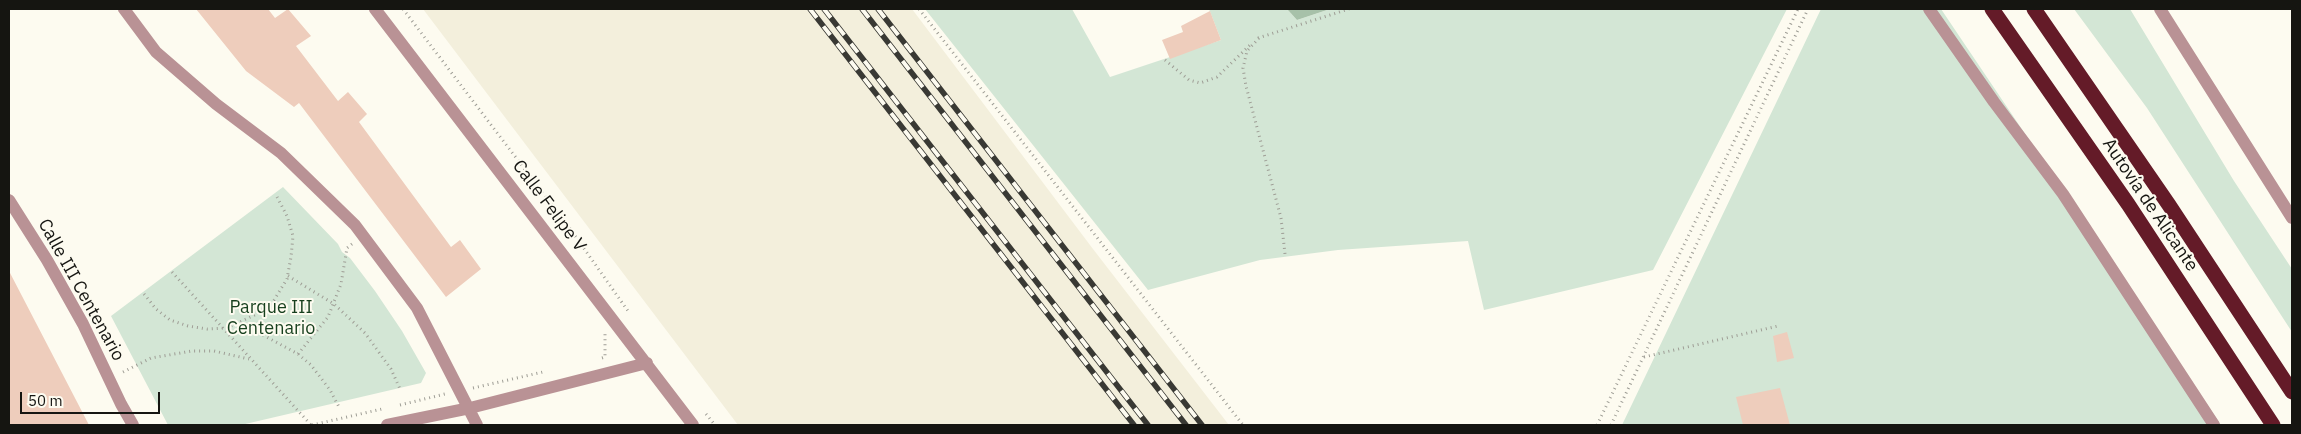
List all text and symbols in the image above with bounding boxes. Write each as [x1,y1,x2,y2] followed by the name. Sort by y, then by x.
[2098,134,2202,276] street label: Autovía de Alicante
[508,156,590,256] street label: Calle Felipe V
[33,215,129,365] street label: Calle III Centenario
[227,297,315,340] park label: Parque III Centenario
[22,382,162,414] scale bar
[28,391,63,410] text: 50 m

